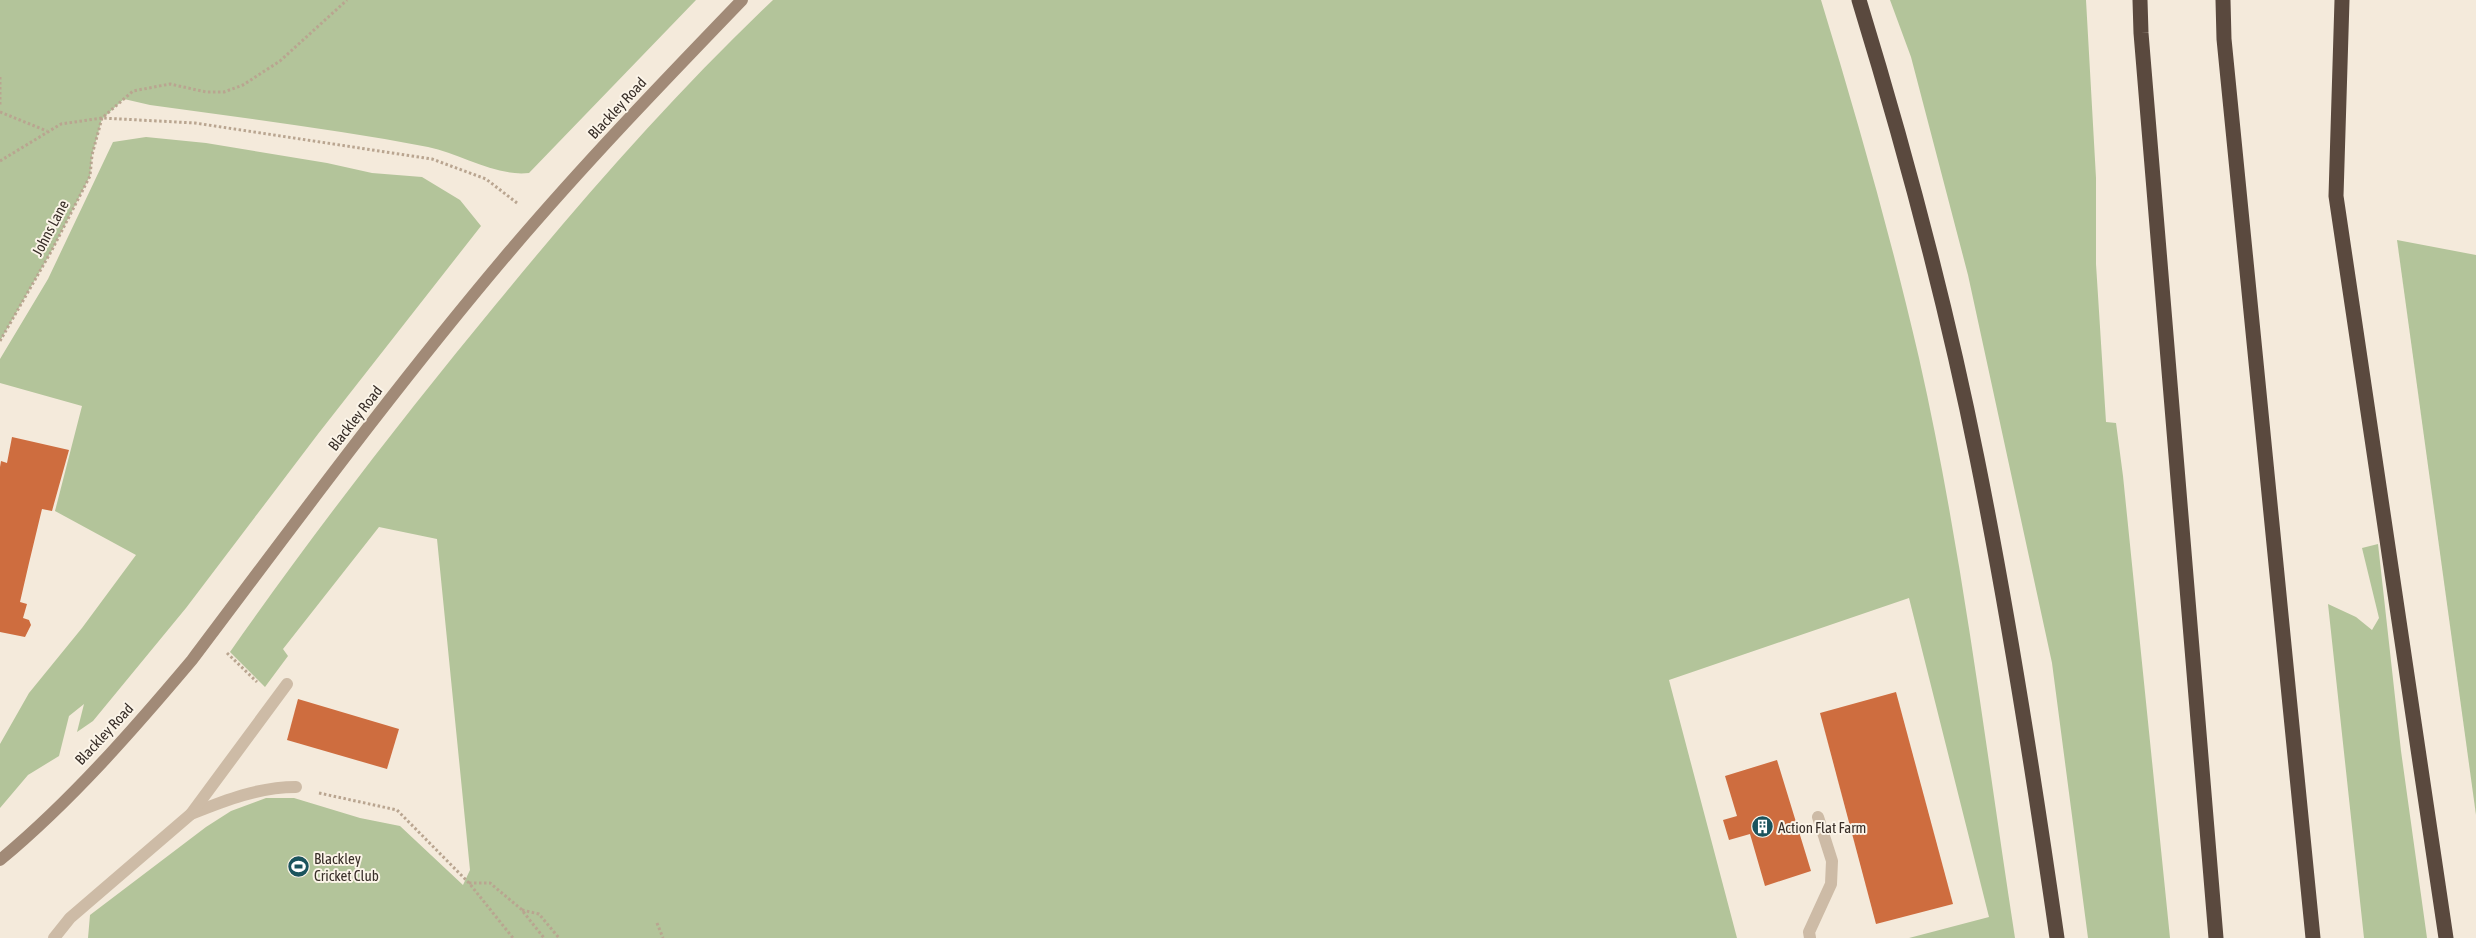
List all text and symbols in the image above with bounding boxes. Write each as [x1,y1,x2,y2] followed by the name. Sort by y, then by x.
[584,74,650,142] street label: Blackley Road
[28,197,72,259] street label: Johns Lane
[324,382,386,454] street label: Blackley Road
[71,700,137,768] street label: Blackley Road
[1750,815,1774,839] building icon: Action Flat Farm
[1778,819,1866,836] place label: Action Flat Farm
[314,850,379,884] place label: Blackley Cricket Club
[286,855,310,879] sports icon: Blackley Cricket Club

